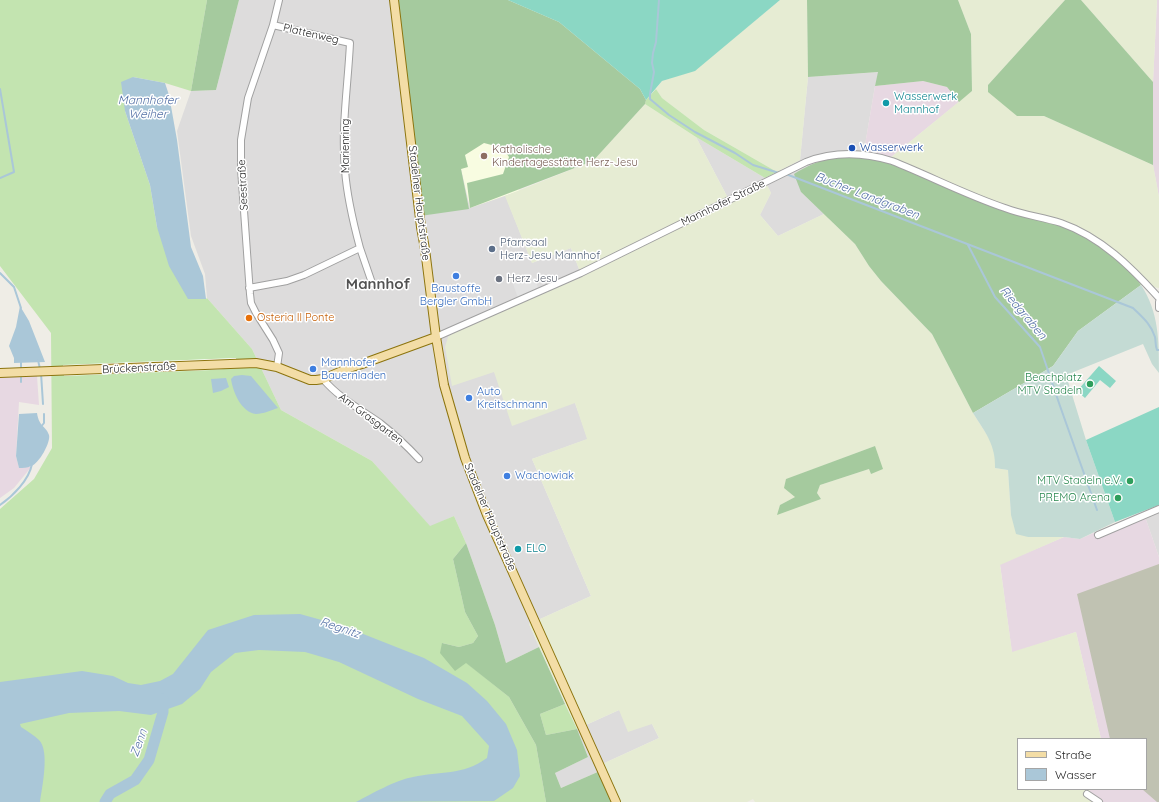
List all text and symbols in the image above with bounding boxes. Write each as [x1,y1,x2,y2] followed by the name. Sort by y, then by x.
[282,21,340,47] street label: Plattenweg
[894,90,957,116] place label: Wasserwerk Mannhof
[118,93,178,121] water label: Mannhofer Weiher
[881,98,891,108] marker: Wasserwerk Mannhof
[339,119,353,173] street label: Marienring
[860,141,923,155] place label: Wasserwerk
[492,143,638,169] place label: Katholische Kindertagesstätte Herz-Jesu
[847,143,857,153] marker: Wasserwerk
[405,145,433,261] street label: Stadelner Hauptstraße
[479,151,489,161] marker: Katholische Kindertagesstätte Herz-Jesu
[235,159,251,211] street label: Seestraße
[813,169,921,223] water label: Bucher Landgraben
[679,177,767,229] street label: Mannhofer Straße
[500,236,600,262] place label: Pfarrsaal Herz-Jesu Mannhof
[487,244,497,254] marker: Pfarrsaal Herz-Jesu Mannhof
[451,271,461,281] marker: Baustoffe Bergler GmbH
[507,272,558,286] place label: Herz Jesu
[494,274,504,284] marker: Herz Jesu
[346,275,410,293] district label: Mannhof
[420,282,492,308] place label: Baustoffe Bergler GmbH
[997,284,1049,342] water label: Riedgraben
[257,311,334,325] place label: Osteria Il Ponte
[244,313,254,323] marker: Osteria Il Ponte
[321,356,386,382] place label: Mannhofer Bauernladen
[102,359,176,377] street label: Brückenstraße
[308,364,318,374] marker: Mannhofer Bauernladen
[1017,371,1082,397] place label: Beachplatz MTV Stadeln
[1085,379,1095,389] marker: Beachplatz MTV Stadeln
[477,385,547,411] place label: Auto Kreitschmann
[336,390,406,448] street label: Am Grasgarten
[464,393,474,403] marker: Auto Kreitschmann
[461,461,519,573] street label: Stadelner Hauptstraße
[515,469,574,483] place label: Wachowiak
[502,471,512,481] marker: Wachowiak
[1037,474,1122,488] place label: MTV Stadeln e.V.
[1125,476,1135,486] marker: MTV Stadeln e.V.
[1039,491,1110,505] place label: PREMO Arena
[1113,493,1123,503] marker: PREMO Arena
[526,542,546,556] place label: ELO
[513,544,523,554] marker: ELO
[318,614,362,642] water label: Regnitz
[127,727,151,759] water label: Zenn
[1017,738,1147,790] legend
[1055,747,1092,762] text: Straße
[1055,767,1096,782] text: Wasser

